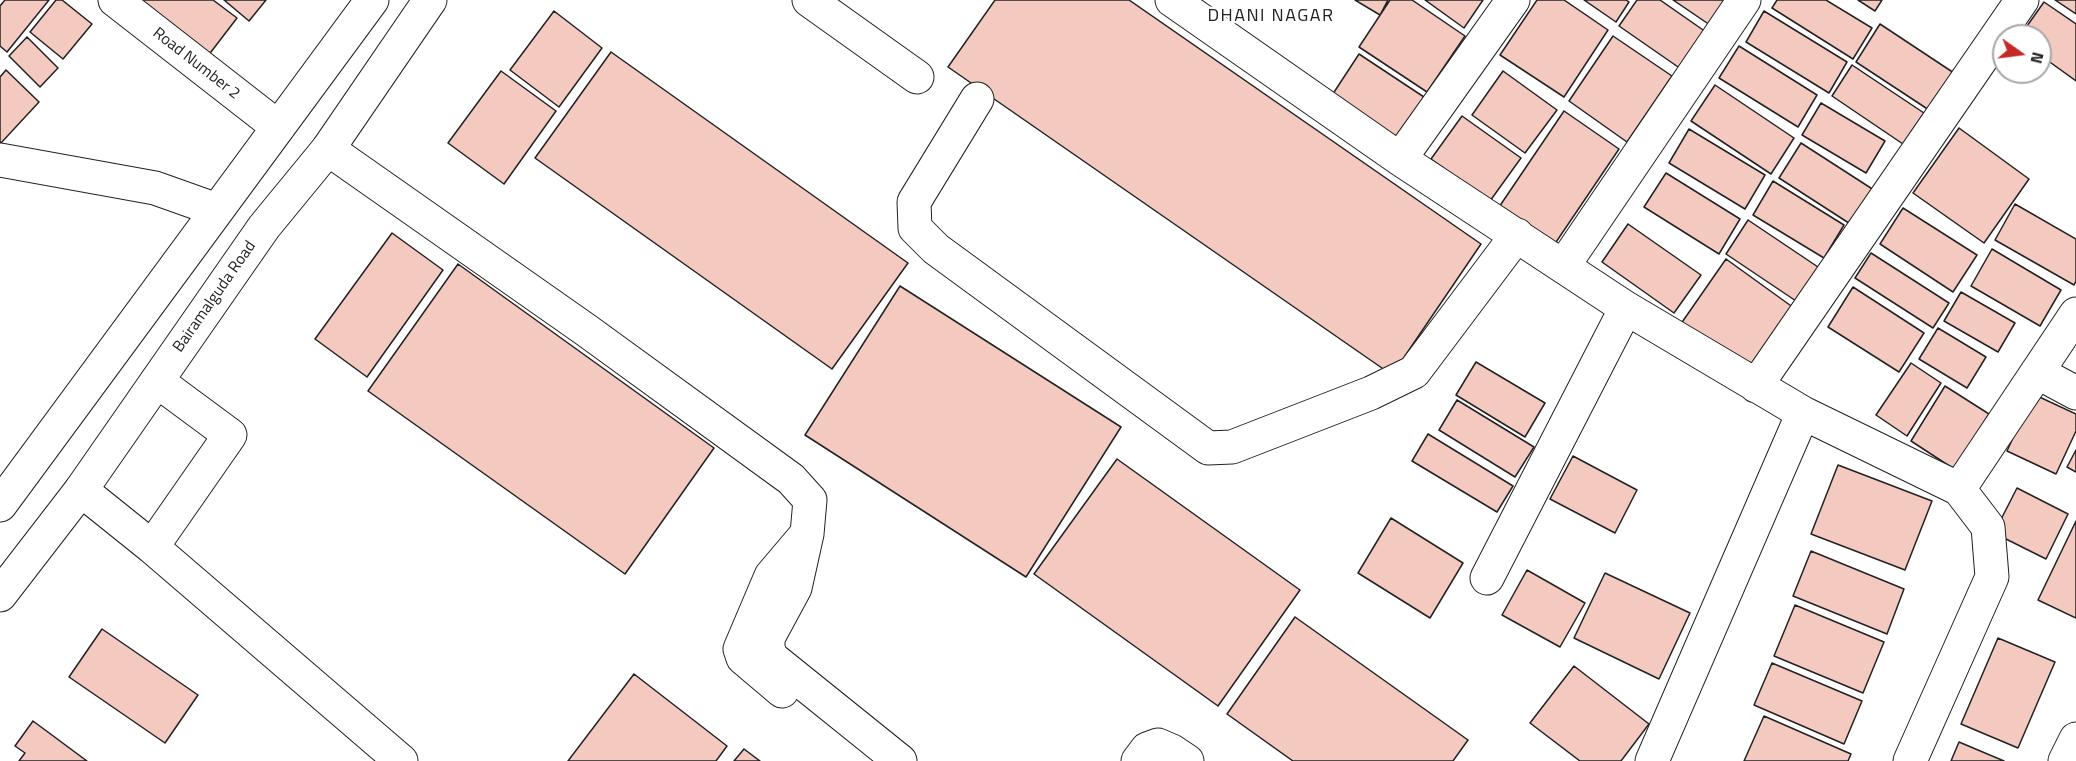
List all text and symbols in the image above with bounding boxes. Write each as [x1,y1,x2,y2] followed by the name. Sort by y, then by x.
[1207,6,1335,28] district label: DHANI NAGAR
[149,24,243,104] street label: Road Number 2
[1992,24,2052,84] north arrow
[2025,50,2051,66] text: N
[169,238,261,356] street label: Bairamalguda Road

